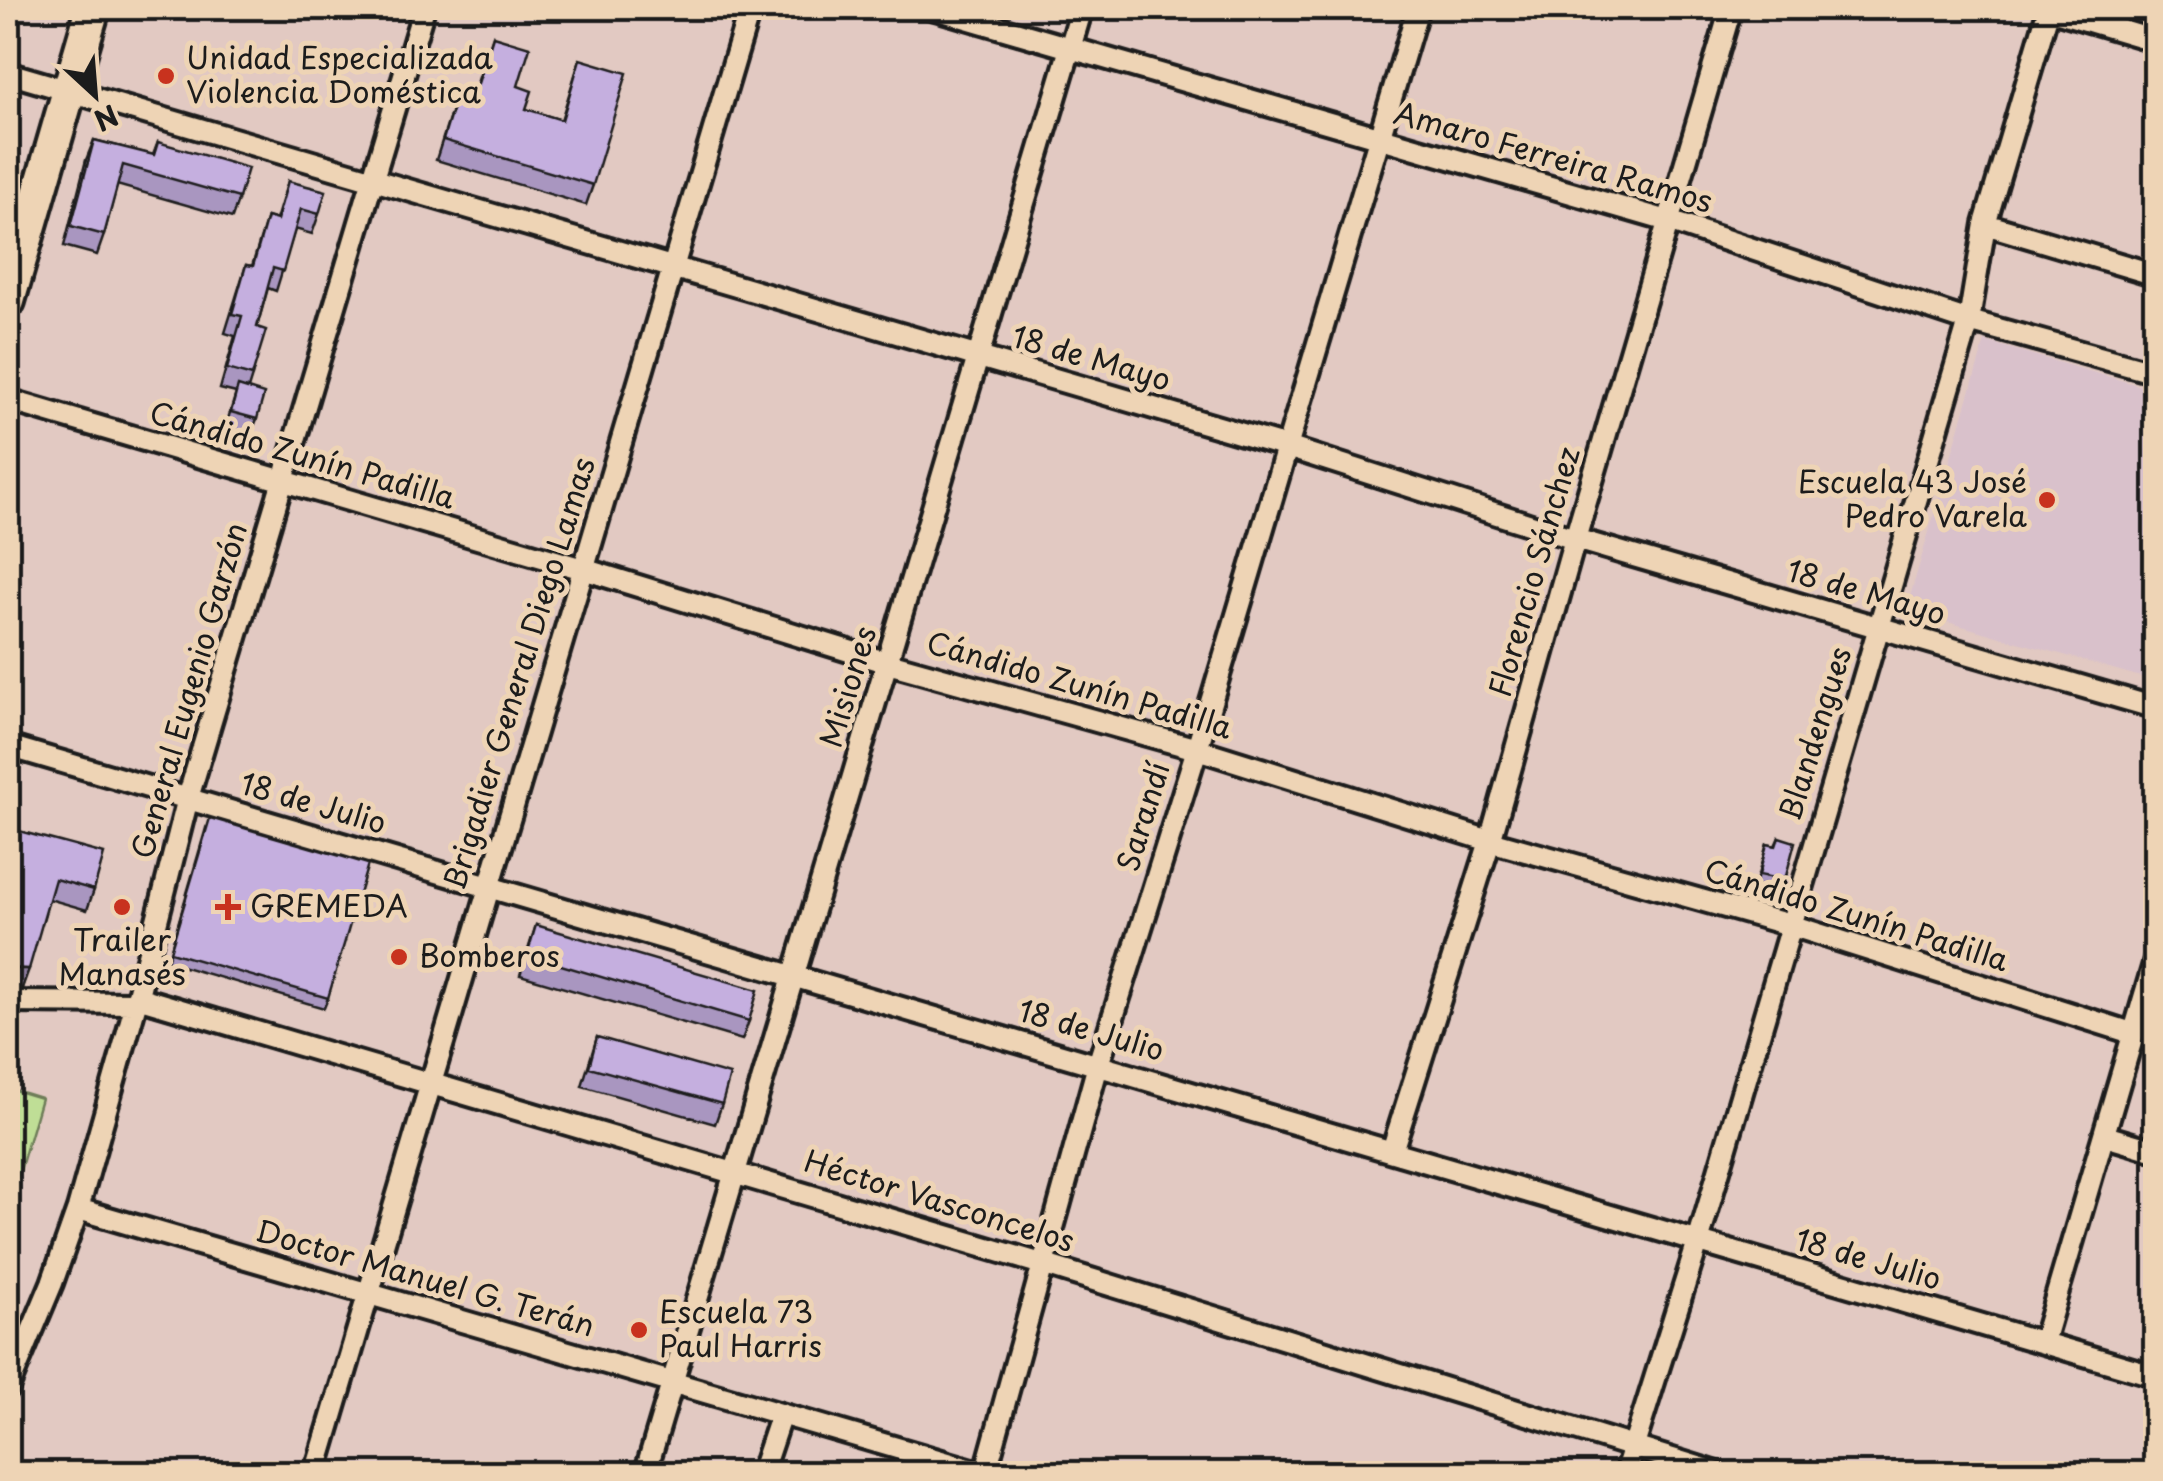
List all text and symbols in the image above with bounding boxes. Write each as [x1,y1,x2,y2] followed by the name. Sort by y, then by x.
[186,34,494,113] place label: Unidad Especializada Violencia Doméstica
[45,45,145,145] north arrow
[155,65,177,87] marker: Unidad Especializada Violencia Doméstica
[1389,89,1718,223] street label: Amaro Ferreira Ramos
[87,95,126,143] text: N
[1007,312,1176,401] street label: 18 de Mayo
[145,388,461,519] street label: Cándido Zunín Padilla
[1475,441,1590,702] street label: Florencio Sánchez
[430,452,605,895] street label: Brigadier General Diego Lamas
[1798,458,2027,537] place label: Escuela 43 José Pedro Varela
[2036,489,2058,511] marker: Escuela 43 José Pedro Varela
[118,517,257,864] street label: General Eugenio Garzón
[1782,546,1951,635] street label: 18 de Mayo
[922,618,1238,749] street label: Cándido Zunín Padilla
[807,620,886,752] street label: Misiones
[1766,641,1861,826] street label: Blandengues
[1104,755,1180,876] street label: Sarandí
[235,759,392,844] street label: 18 de Julio
[1699,846,2015,981] street label: Cándido Zunín Padilla
[250,882,408,927] place label: GREMEDA
[215,894,241,920] marker: GREMEDA
[111,896,133,918] marker: Trailer Manasés
[58,916,186,995] place label: Trailer Manasés
[419,932,560,977] place label: Bomberos
[388,946,410,968] marker: Bomberos
[1013,986,1170,1071] street label: 18 de Julio
[799,1137,1080,1262] street label: Héctor Vasconcelos
[251,1207,600,1347] street label: Doctor Manuel G. Terán
[1790,1215,1947,1300] street label: 18 de Julio
[659,1288,822,1367] place label: Escuela 73 Paul Harris
[628,1319,650,1341] marker: Escuela 73 Paul Harris

